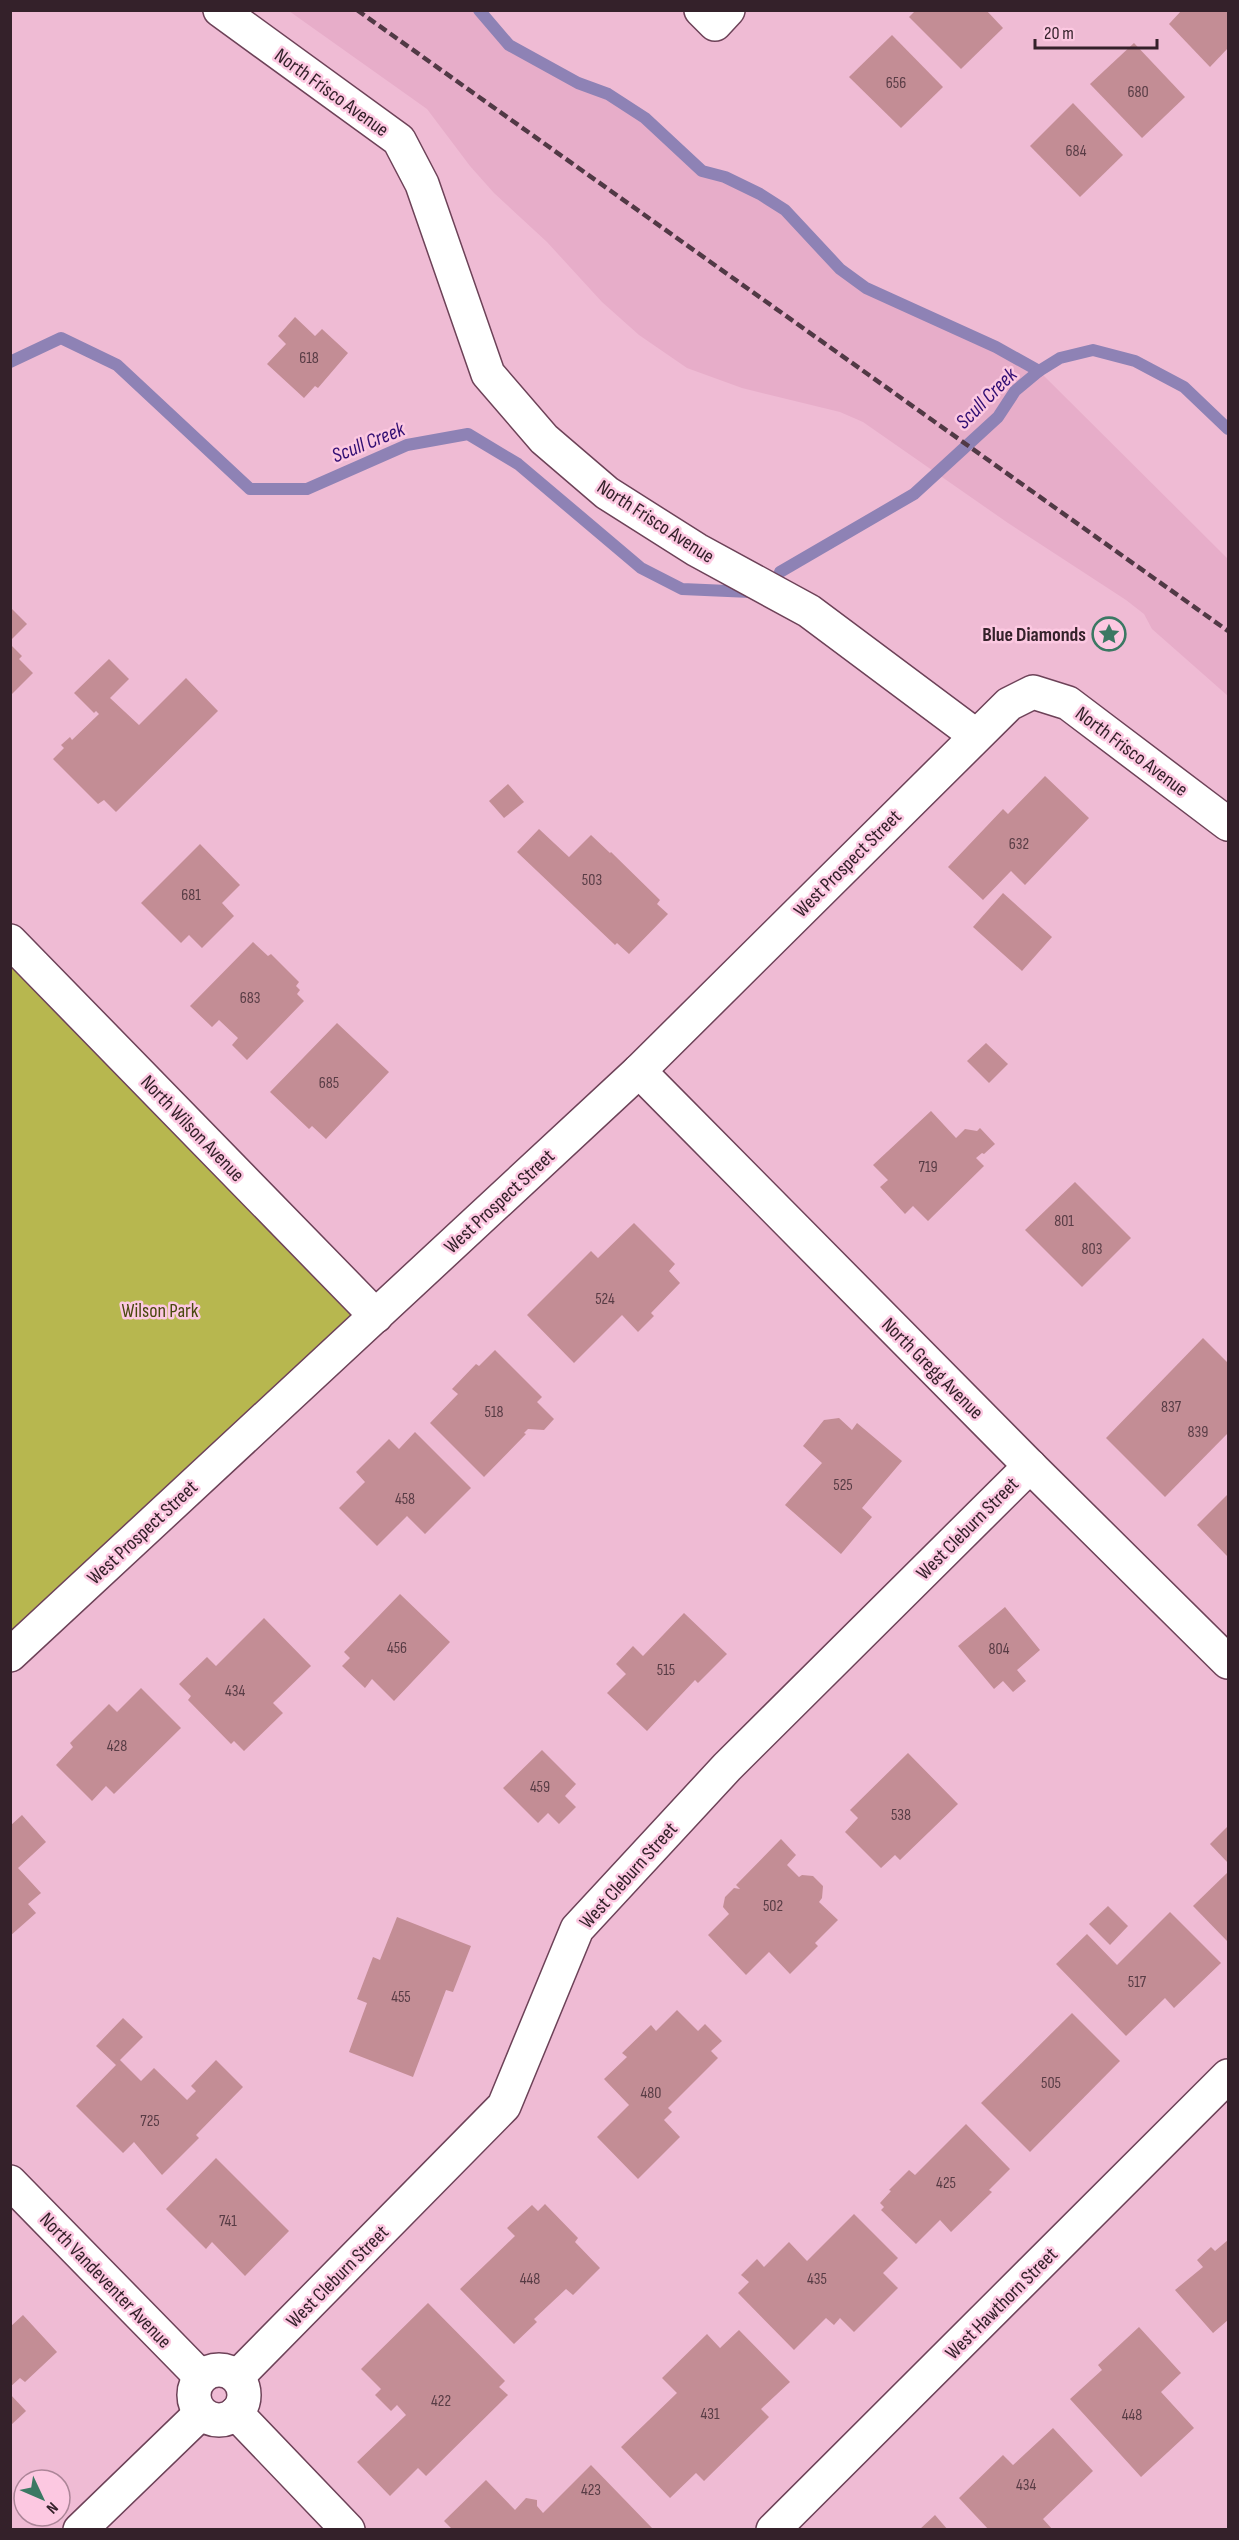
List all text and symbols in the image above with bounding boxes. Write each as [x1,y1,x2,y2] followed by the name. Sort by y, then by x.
[1035,12,1156,50] scale bar
[1044,23,1074,44] text: 20 m
[270,43,393,142] street label: North Frisco Avenue
[886,74,906,93] house number: 656
[1127,83,1149,102] house number: 680
[1065,142,1087,161] house number: 684
[299,349,319,368] house number: 618
[951,362,1023,434] water label: Scull Creek
[328,416,409,468] water label: Scull Creek
[592,475,719,569] street label: North Frisco Avenue
[1091,616,1127,652] place icon: Blue Diamonds
[982,623,1086,647] place label: Blue Diamonds
[1070,702,1192,802] street label: North Frisco Avenue
[789,805,906,922] street label: West Prospect Street
[1009,835,1029,854] house number: 632
[582,871,602,890] house number: 503
[181,886,201,905] house number: 681
[240,989,260,1008] house number: 683
[135,1070,249,1187] street label: North Wilson Avenue
[319,1074,339,1093] house number: 685
[439,1144,560,1259] street label: West Prospect Street
[918,1158,938,1177] house number: 719
[1054,1212,1074,1231] house number: 801
[1082,1240,1102,1259] house number: 803
[595,1290,615,1309] house number: 524
[122,1299,199,1323] park label: Wilson Park
[876,1313,988,1425] street label: North Gregg Avenue
[1161,1398,1182,1417] house number: 837
[484,1403,504,1422] house number: 518
[1188,1423,1208,1442] house number: 839
[911,1472,1024,1585] street label: West Cleburn Street
[82,1475,203,1590] street label: West Prospect Street
[833,1476,853,1495] house number: 525
[395,1490,415,1509] house number: 458
[387,1639,407,1658] house number: 456
[989,1640,1010,1659] house number: 804
[657,1661,675,1680] house number: 515
[225,1682,245,1701] house number: 434
[107,1737,127,1756] house number: 428
[530,1778,550,1797] house number: 459
[891,1806,911,1825] house number: 538
[575,1817,683,1934] street label: West Cleburn Street
[763,1897,783,1916] house number: 502
[1128,1973,1147,1992] house number: 517
[391,1988,411,2007] house number: 455
[1041,2074,1061,2093] house number: 505
[641,2084,661,2103] house number: 480
[140,2112,160,2131] house number: 725
[936,2174,956,2193] house number: 425
[34,2208,176,2354] street label: North Vandeventer Avenue
[219,2212,237,2231] house number: 741
[281,2220,394,2333] street label: West Cleburn Street
[941,2243,1063,2365] street label: West Hawthorn Street
[520,2270,540,2289] house number: 448
[807,2270,827,2289] house number: 435
[431,2392,451,2411] house number: 422
[700,2405,720,2424] house number: 431
[1122,2406,1142,2425] house number: 448
[12,2468,72,2528] north arrow
[1016,2476,1036,2495] house number: 434
[581,2481,601,2500] house number: 423
[42,2498,62,2517] text: N

